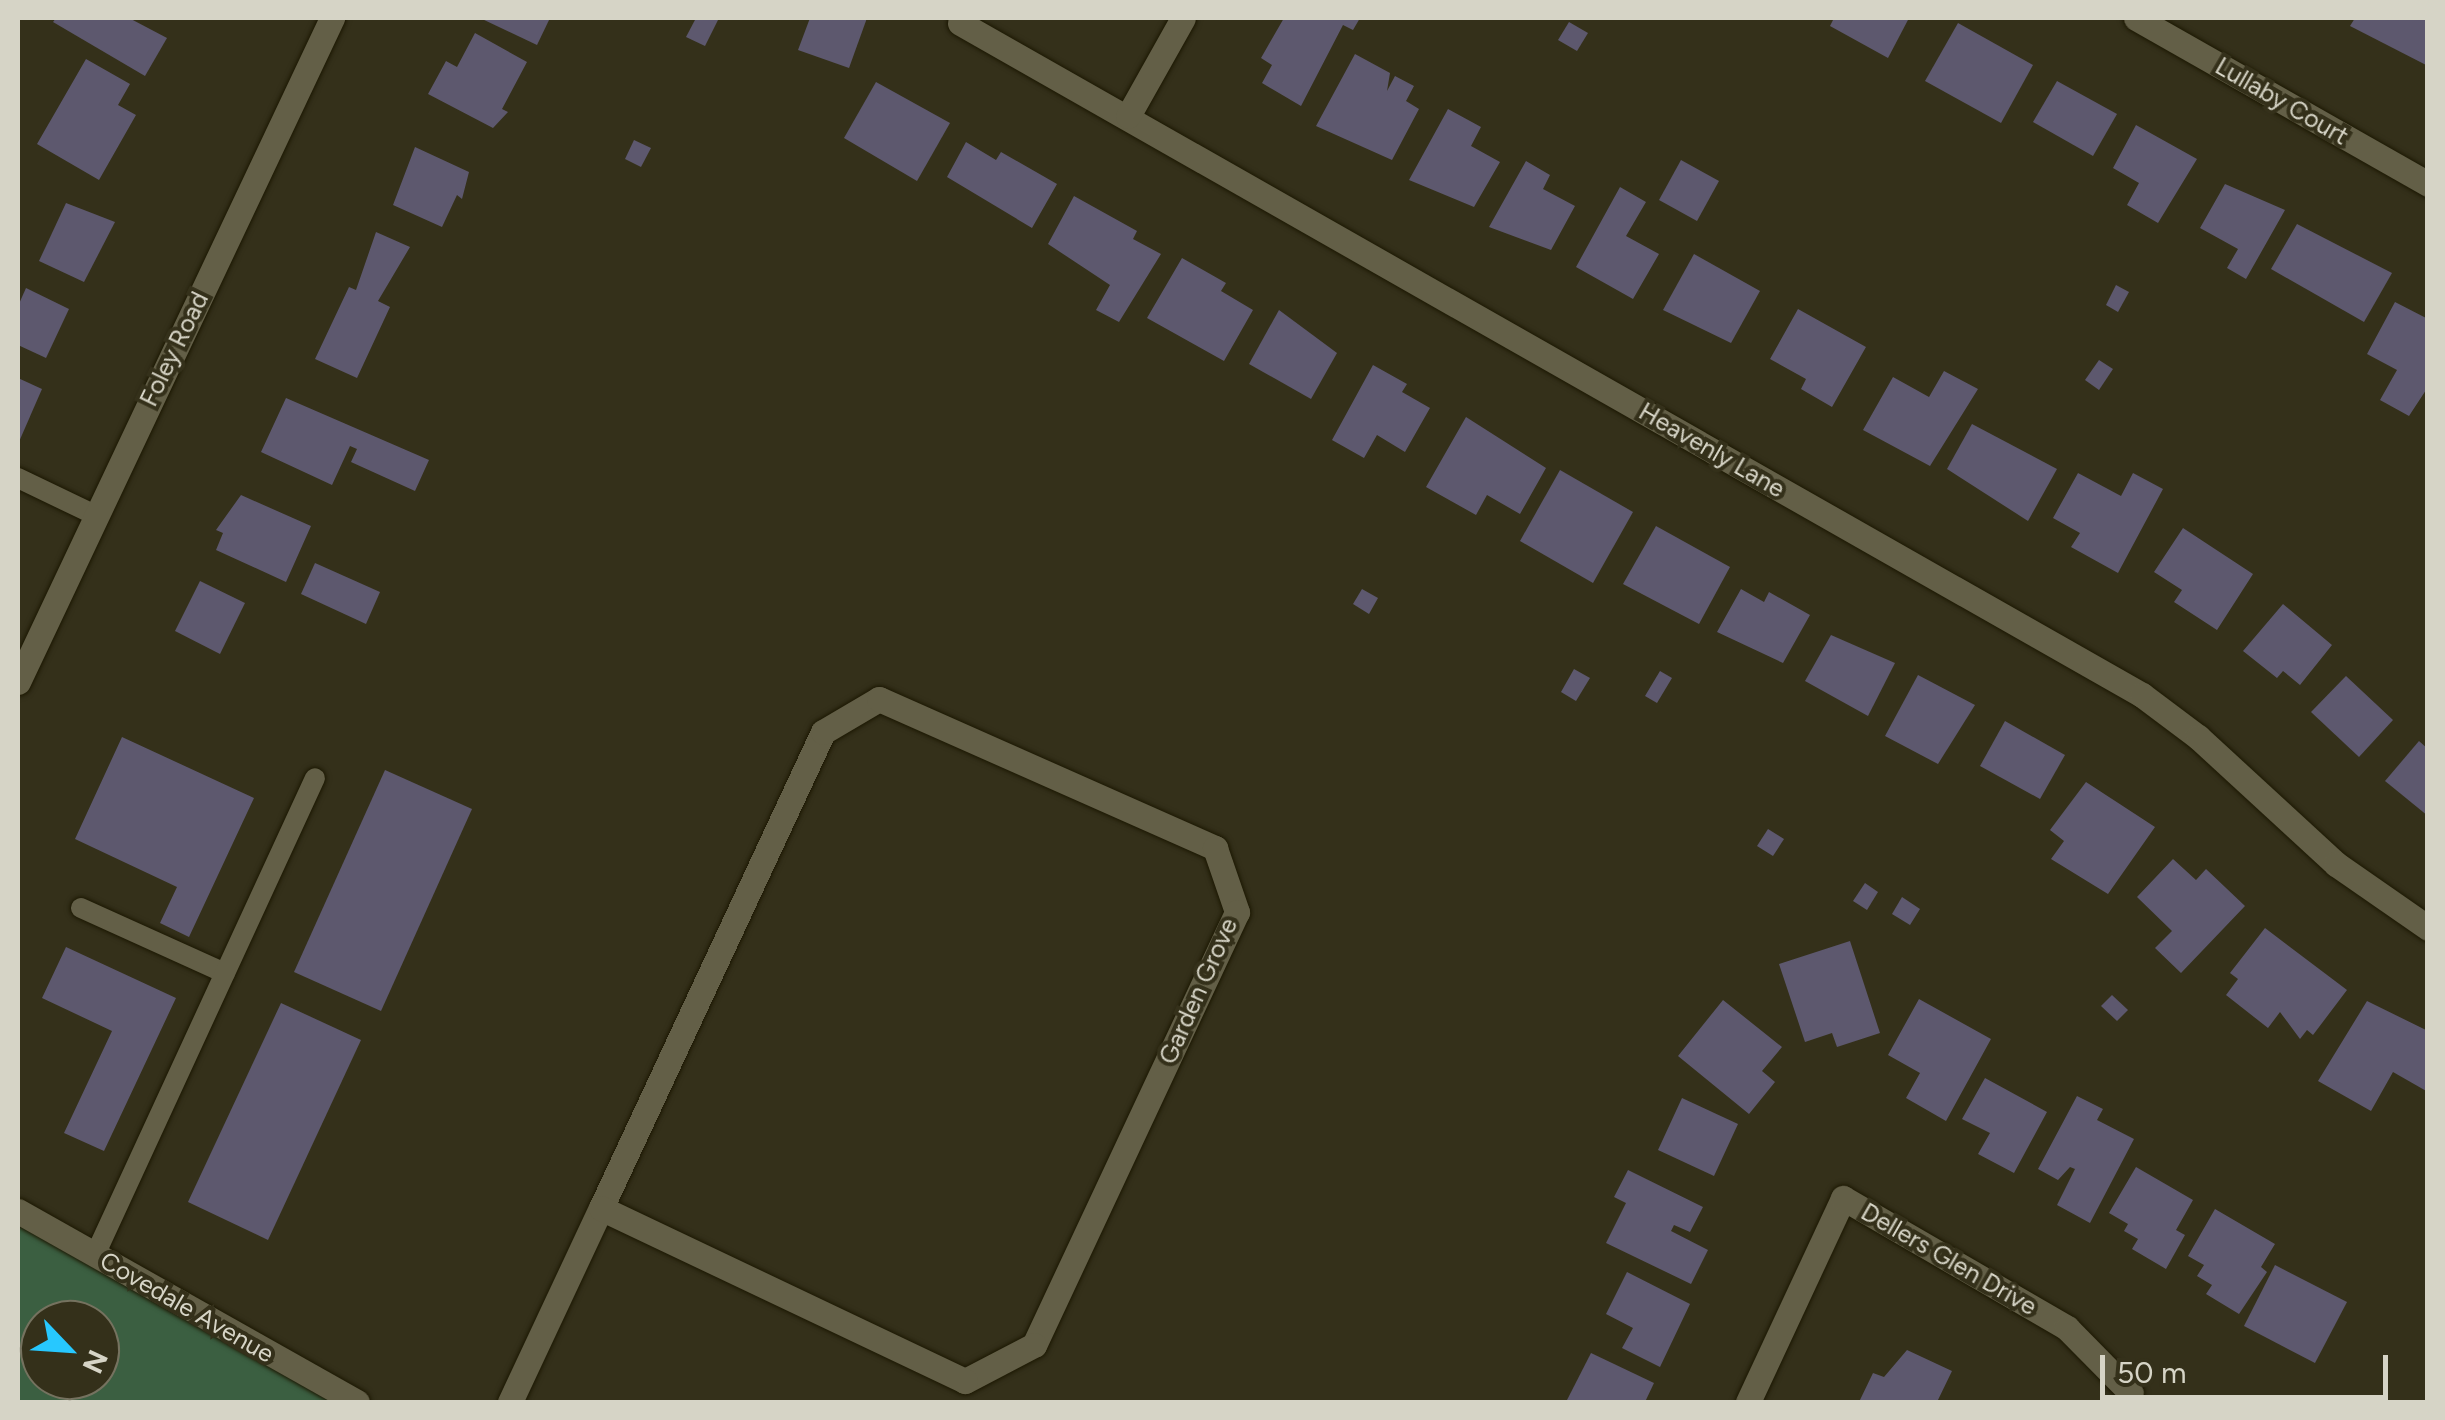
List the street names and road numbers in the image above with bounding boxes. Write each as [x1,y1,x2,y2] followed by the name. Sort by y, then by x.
[2210,51,2354,151] street label: Lullaby Court
[133,287,215,411] street label: Foley Road
[1634,396,1790,504] street label: Heavenly Lane
[1152,913,1244,1069] street label: Garden Grove
[1856,1197,2042,1321] street label: Dellers Glen Drive
[95,1245,279,1369] street label: Covedale Avenue

